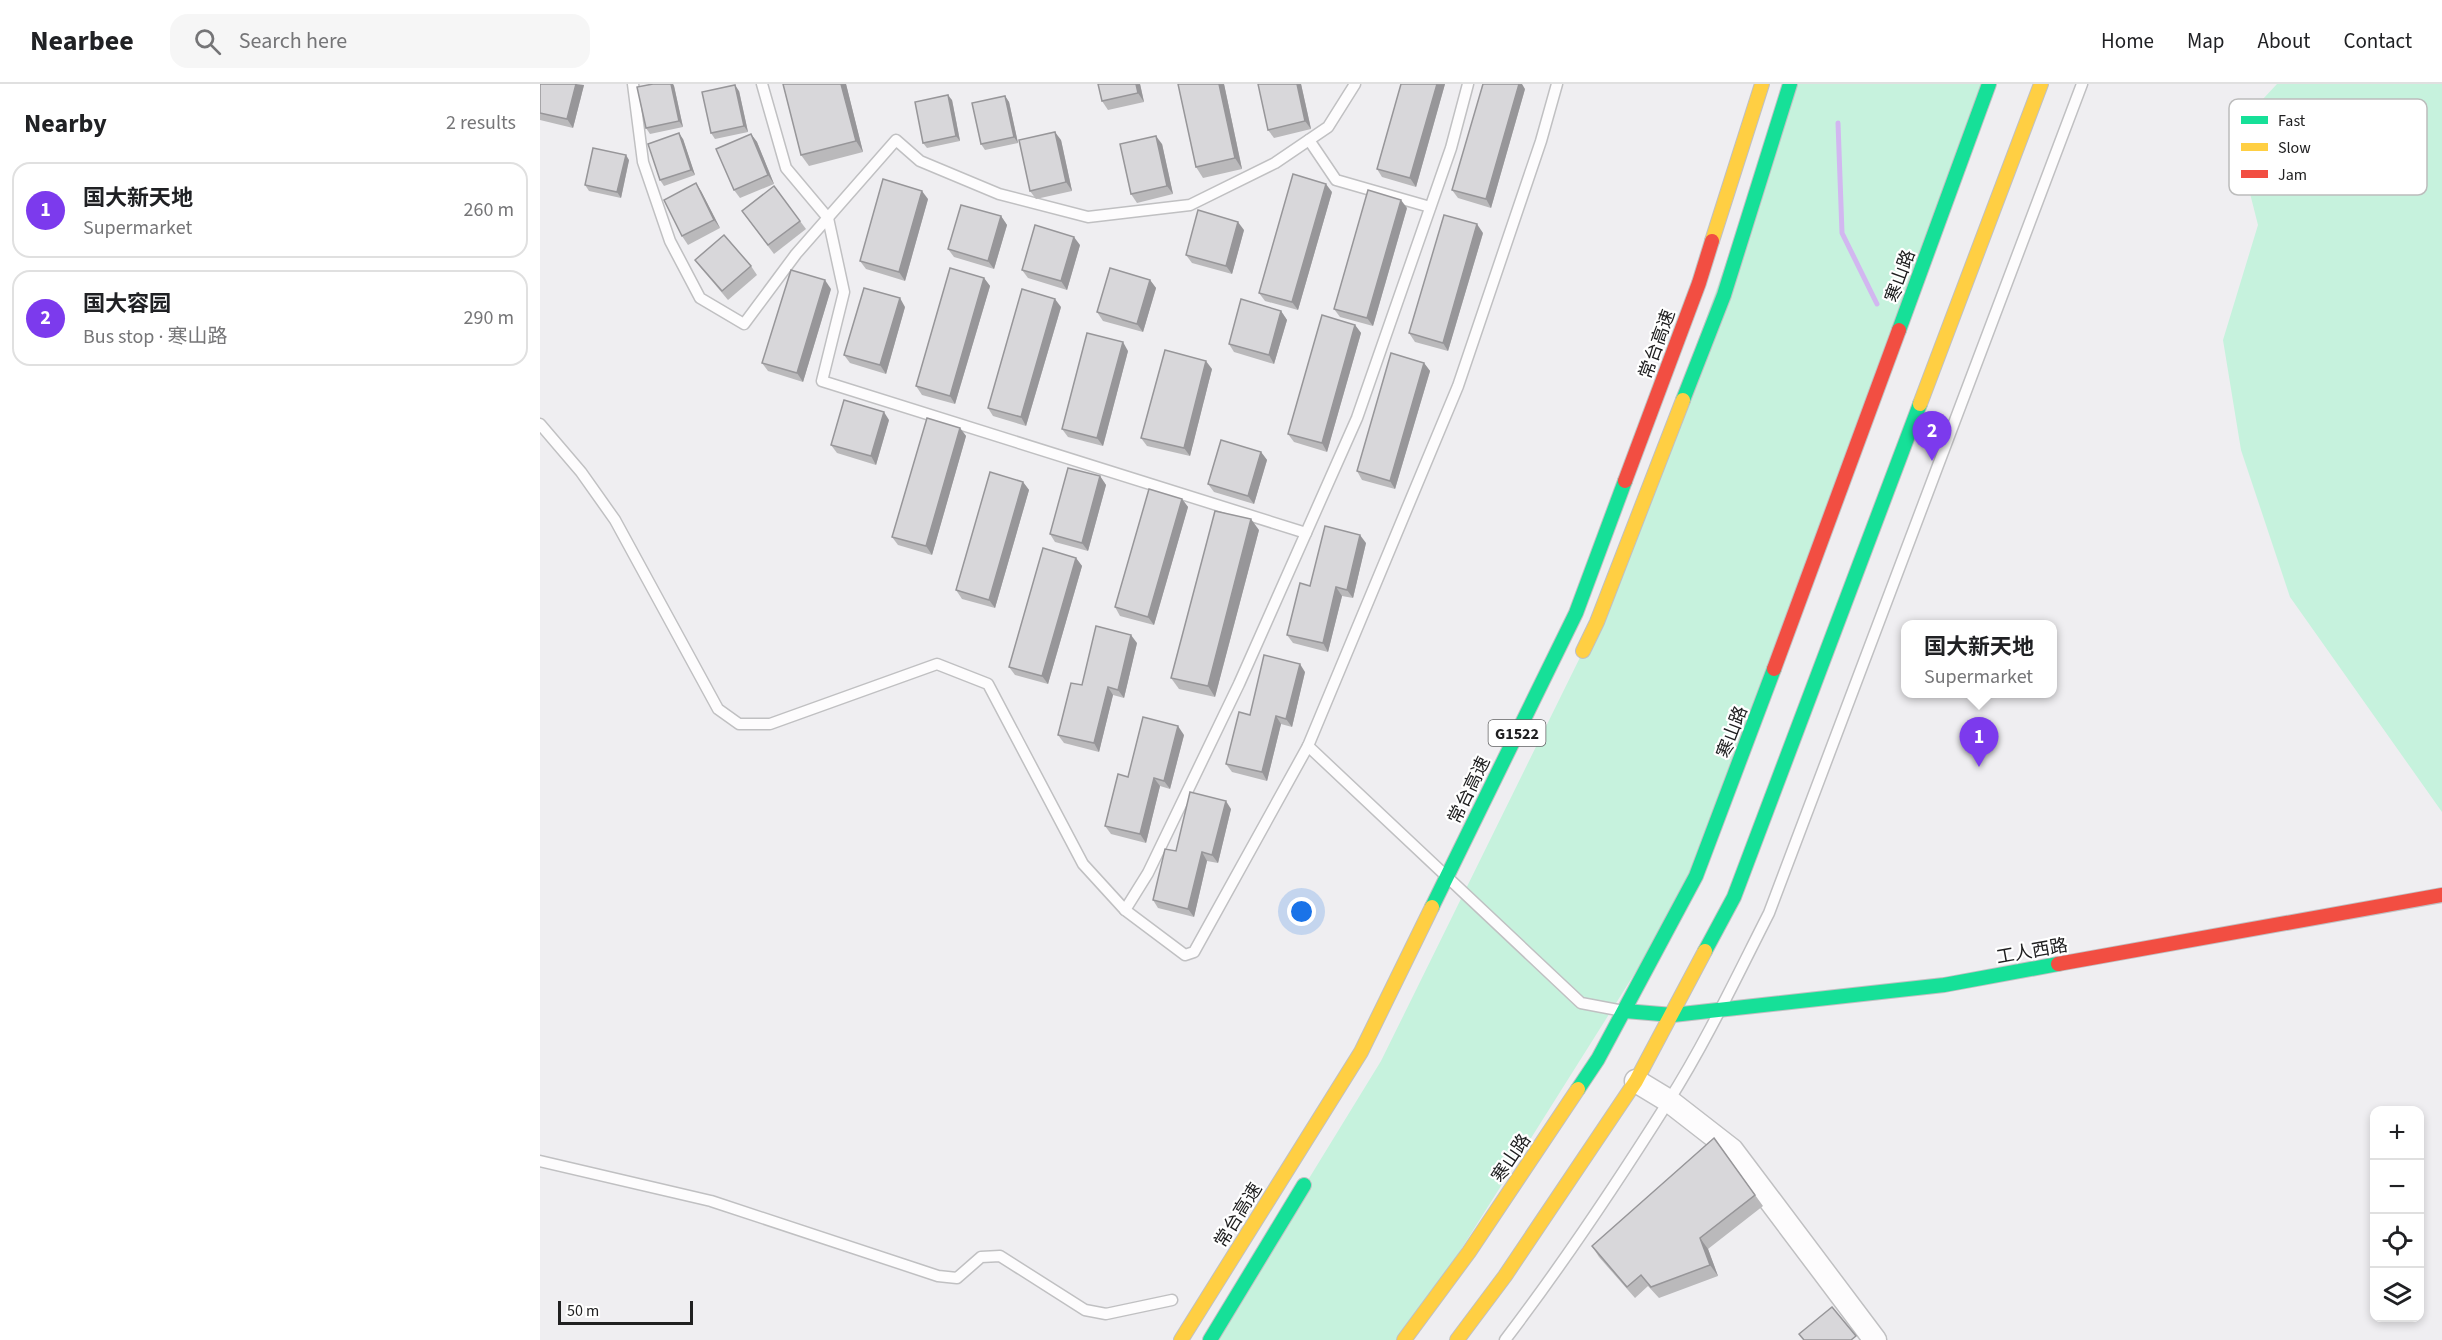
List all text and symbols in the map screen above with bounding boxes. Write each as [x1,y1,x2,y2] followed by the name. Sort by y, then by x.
[170,14,590,68] search box
[30,21,134,61] text: Nearbee
[191,25,224,58] icon: search
[239,25,347,57] text: Search here
[2101,26,2154,56] text: Home
[2187,26,2225,56] text: Map
[2258,26,2310,56] text: About
[2343,26,2412,56] text: Contact
[2229,99,2427,195] legend
[24,105,107,142] text: Nearby
[446,109,516,137] text: 2 results
[2278,110,2306,132] text: Fast
[2278,137,2311,159] text: Slow
[2278,164,2307,186] text: Jam
[83,182,193,214] text: 国大新天地
[40,196,51,224] text: 1
[464,196,514,224] text: 260 m
[83,214,192,242] text: Supermarket
[1879,247,1921,306] street label: 寒山路
[83,288,171,320] text: 国大容园
[40,304,51,332] text: 2
[464,304,514,332] text: 290 m
[1633,306,1682,382] street label: 常台高速
[83,323,227,351] text: Bus stop · 寒山路
[1912,412,1952,461] pin: 2
[1901,620,2057,698] popup
[1924,631,2034,663] text: 国大新天地
[1924,663,2033,691] text: Supermarket
[1711,702,1754,762] street label: 寒山路
[1960,718,1998,767] pin: 1
[1488,720,1546,746] road number: G1522
[1442,752,1496,828] street label: 常台高速
[1287,897,1316,926] your location
[1994,933,2070,970] street label: 工人西路
[2370,1106,2424,1322] map controls
[2370,1106,2424,1160] button: +
[1486,1129,1537,1188] street label: 寒山路
[2370,1160,2424,1214] button: −
[1209,1178,1268,1252] street label: 常台高速
[2370,1214,2424,1268] button: locate
[2370,1268,2424,1322] button: layers
[558,1298,693,1326] scale bar
[567,1300,599,1322] text: 50 m

